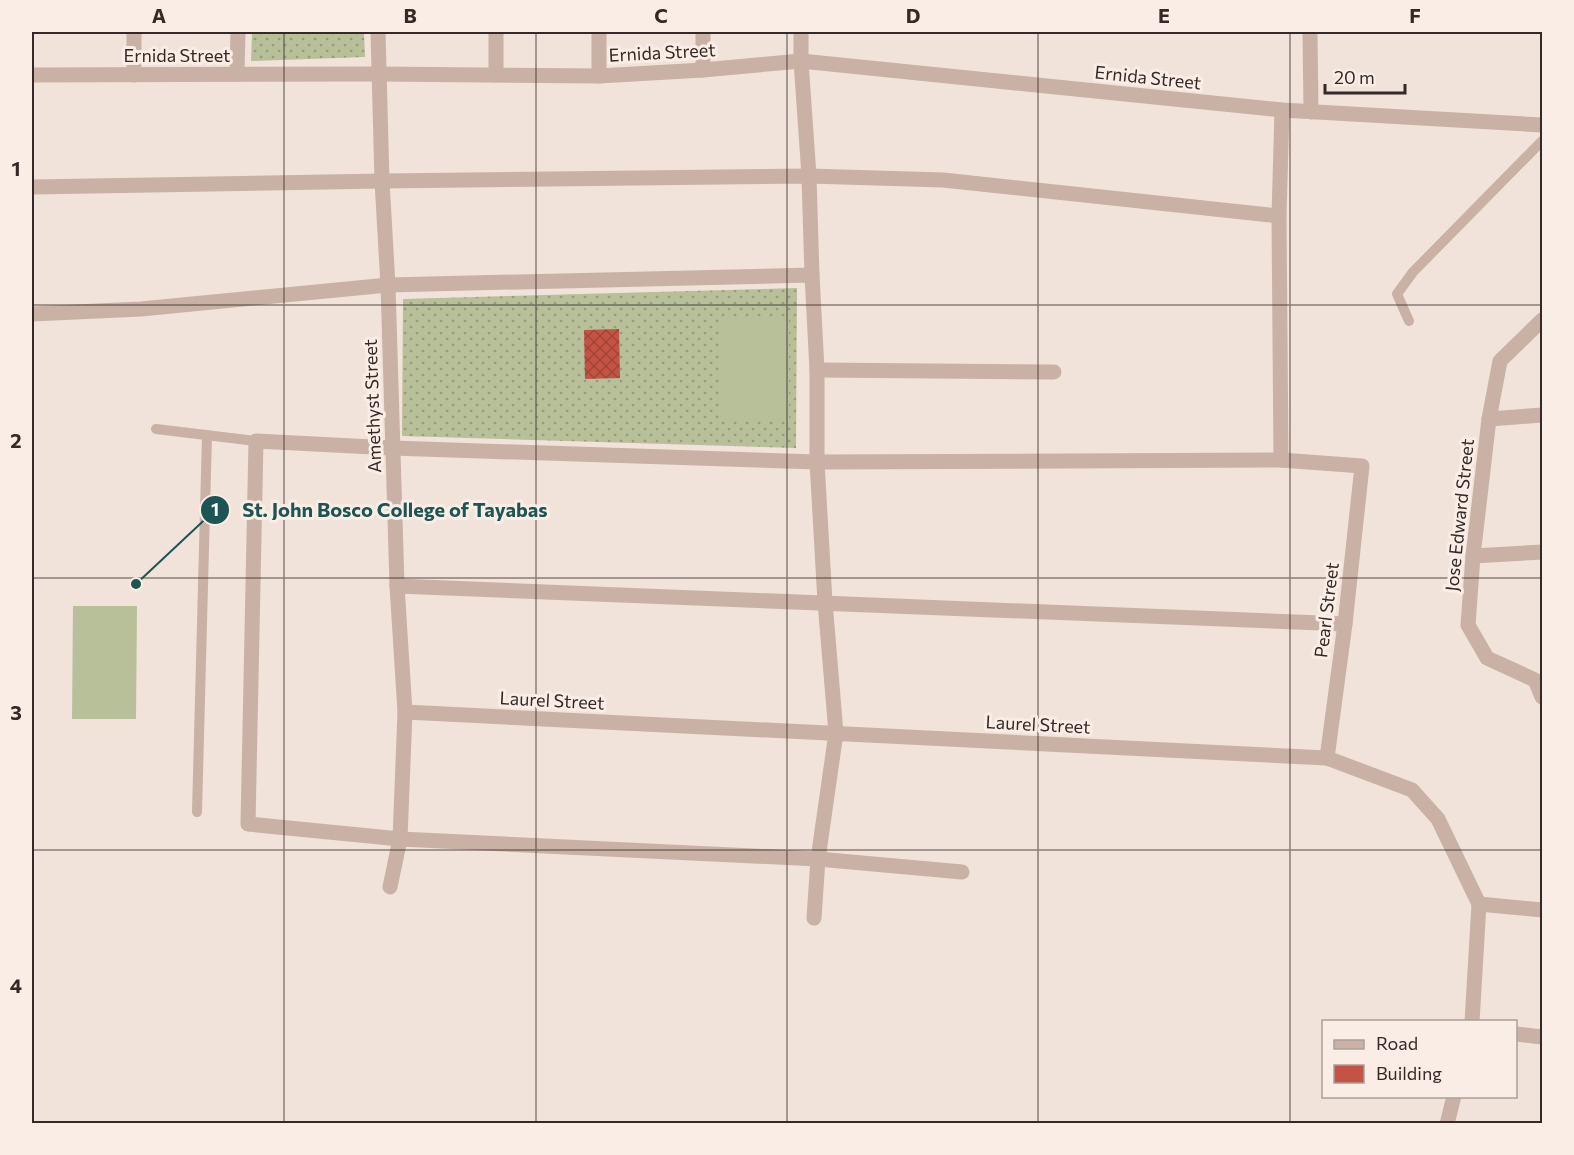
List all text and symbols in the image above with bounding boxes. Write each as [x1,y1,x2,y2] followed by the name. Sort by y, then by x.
[152,3,166,27] text: A
[403,3,417,27] text: B
[654,3,668,27] text: C
[906,3,920,27] text: D
[1158,3,1170,27] text: E
[1409,3,1421,27] text: F
[608,38,716,66] street label: Ernida Street
[124,44,230,66] street label: Ernida Street
[1325,57,1404,95] scale bar
[1094,60,1202,94] street label: Ernida Street
[1334,66,1375,88] text: 20 m
[11,156,21,180] text: 1
[359,339,385,473] street label: Amethyst Street
[10,428,22,452] text: 2
[1440,438,1478,592] street label: Jose Edward Street
[200,491,560,529] callout: St. John Bosco College of Tayabas
[242,497,548,521] text: St. John Bosco College of Tayabas
[211,498,219,520] text: 1
[1309,561,1343,659] street label: Pearl Street
[499,686,605,714] street label: Laurel Street
[10,700,22,724] text: 3
[985,710,1091,738] street label: Laurel Street
[10,973,22,997] text: 4
[1322,1020,1517,1098] legend
[1376,1032,1418,1054] text: Road
[1376,1062,1442,1084] text: Building

